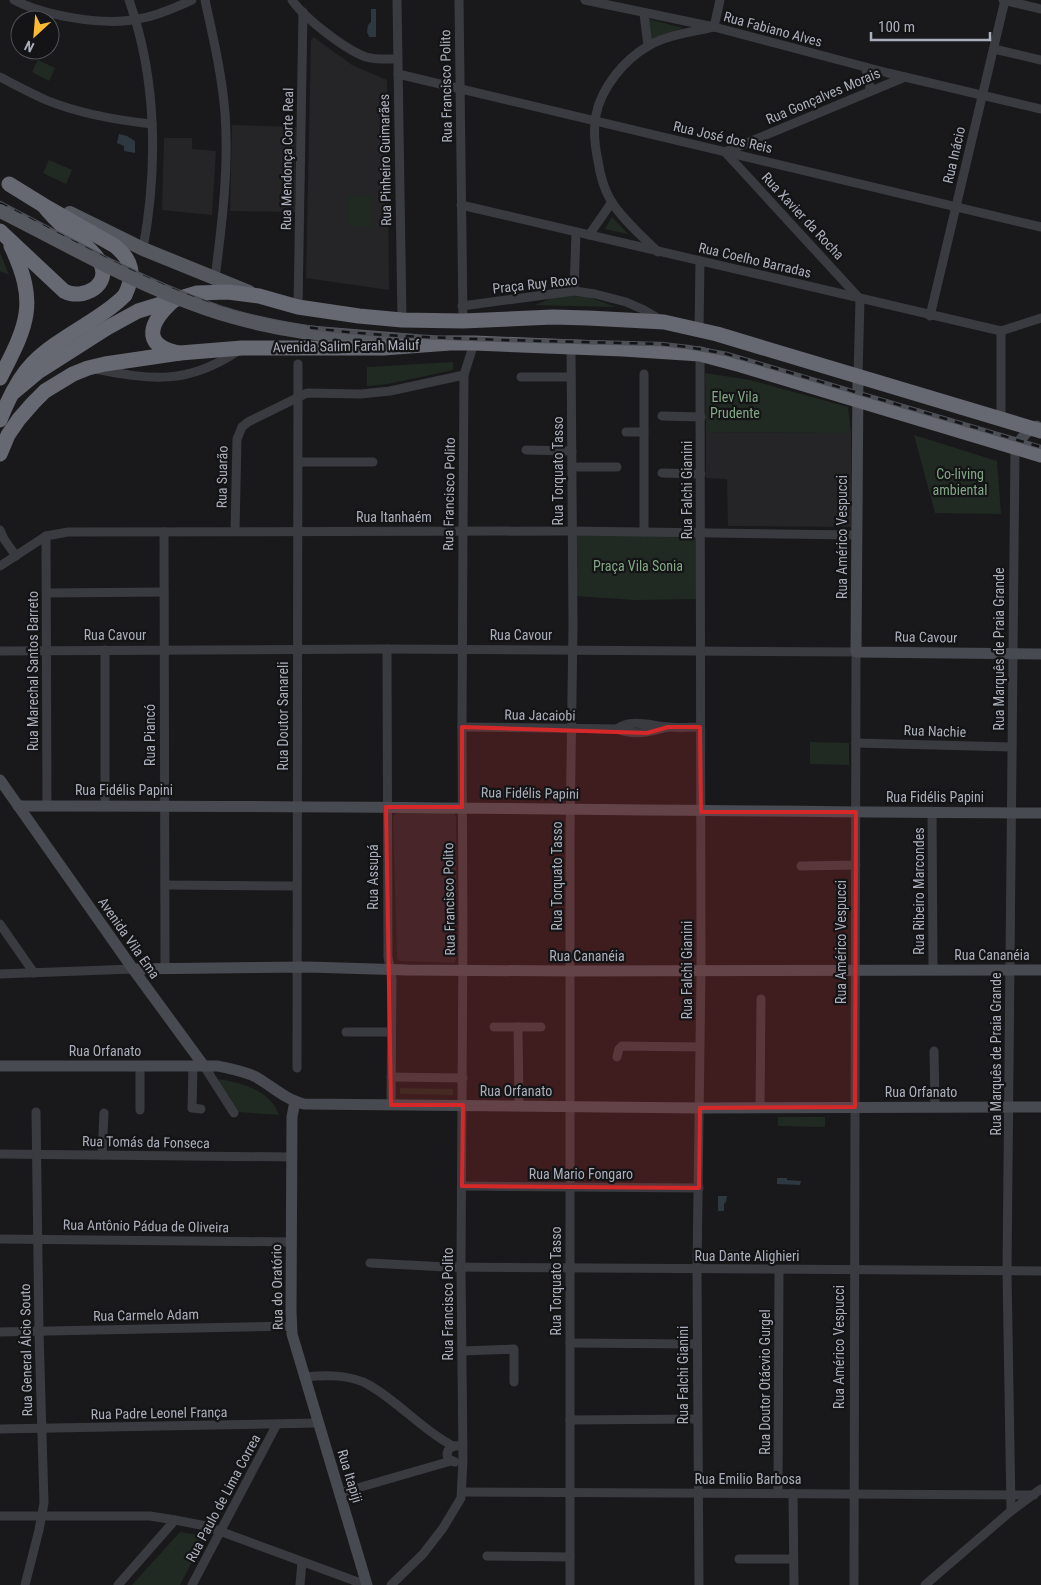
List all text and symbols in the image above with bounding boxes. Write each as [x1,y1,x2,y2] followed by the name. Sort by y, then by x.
[722,8,824,50] street label: Rua Fabiano Alves
[10,10,60,60] north arrow
[871,10,990,42] scale bar
[878,18,915,36] text: 100 m
[437,29,455,143] street label: Rua Francisco Polito
[22,38,37,56] text: N
[763,65,883,127] street label: Rua Gonçalves Morais
[278,88,296,230] street label: Rua Mendonça Corte Real
[376,94,394,226] street label: Rua Pinheiro Guimarães
[672,118,774,156] street label: Rua José dos Reis
[940,125,968,185] street label: Rua Inácio
[759,169,847,263] street label: Rua Xavier da Rocha
[697,239,813,281] street label: Rua Coelho Barradas
[492,272,578,296] street label: Praça Ruy Roxo
[272,337,420,355] street label: Avenida Salim Farah Maluf
[710,389,760,421] park label: Elev Vila Prudente
[550,416,566,526] street label: Rua Torquato Tasso
[440,437,458,551] street label: Rua Francisco Polito
[679,441,695,539] street label: Rua Falchi Gianini
[213,446,231,508] street label: Rua Suarão
[933,466,987,498] park label: Co-living ambiental
[834,475,850,599] street label: Rua Américo Vespucci
[356,509,432,525] street label: Rua Itanhaém
[593,558,683,574] park label: Praça Vila Sonia
[991,567,1007,731] street label: Rua Marquês de Praia Grande
[25,591,41,751] street label: Rua Marechal Santos Barreto
[84,627,146,643] street label: Rua Cavour
[490,627,552,643] street label: Rua Cavour
[895,628,957,646] street label: Rua Cavour
[275,662,291,771] street label: Rua Doutor Sanareli
[142,704,158,766] street label: Rua Piancó
[504,706,576,724] street label: Rua Jacaiobi
[903,722,967,740] street label: Rua Nachie
[75,782,173,798] street label: Rua Fidélis Papini
[481,784,579,802] street label: Rua Fidélis Papini
[886,789,984,805] street label: Rua Fidélis Papini
[549,821,565,931] street label: Rua Torquato Tasso
[911,827,927,955] street label: Rua Ribeiro Marcondes
[440,842,458,956] street label: Rua Francisco Polito
[365,844,381,910] street label: Rua Assupá
[833,880,849,1004] street label: Rua Américo Vespucci
[95,894,163,982] street label: Avenida Vila Ema
[679,921,695,1019] street label: Rua Falchi Gianini
[954,947,1030,963] street label: Rua Cananéia
[549,948,625,964] street label: Rua Cananéia
[988,972,1004,1136] street label: Rua Marquês de Praia Grande
[69,1043,141,1059] street label: Rua Orfanato
[480,1083,552,1099] street label: Rua Orfanato
[885,1084,957,1100] street label: Rua Orfanato
[82,1133,210,1151] street label: Rua Tomás da Fonseca
[529,1166,633,1182] street label: Rua Mario Fongaro
[63,1217,229,1235] street label: Rua Antônio Pádua de Oliveira
[548,1226,564,1336] street label: Rua Torquato Tasso
[268,1244,286,1330] street label: Rua do Oratório
[440,1247,456,1361] street label: Rua Francisco Polito
[695,1248,799,1264] street label: Rua Dante Alighieri
[16,1284,35,1417] street label: Rua General Álcio Souto
[831,1285,847,1409] street label: Rua Américo Vespucci
[93,1306,199,1324] street label: Rua Carmelo Adam
[757,1309,773,1455] street label: Rua Doutor Otácvio Gurgel
[675,1326,691,1424] street label: Rua Falchi Gianini
[91,1404,227,1422] street label: Rua Padre Leonel França
[183,1431,263,1565] street label: Rua Paulo de Lima Correa
[334,1447,366,1505] street label: Rua Itapiji
[694,1471,802,1487] street label: Rua Emilio Barbosa

